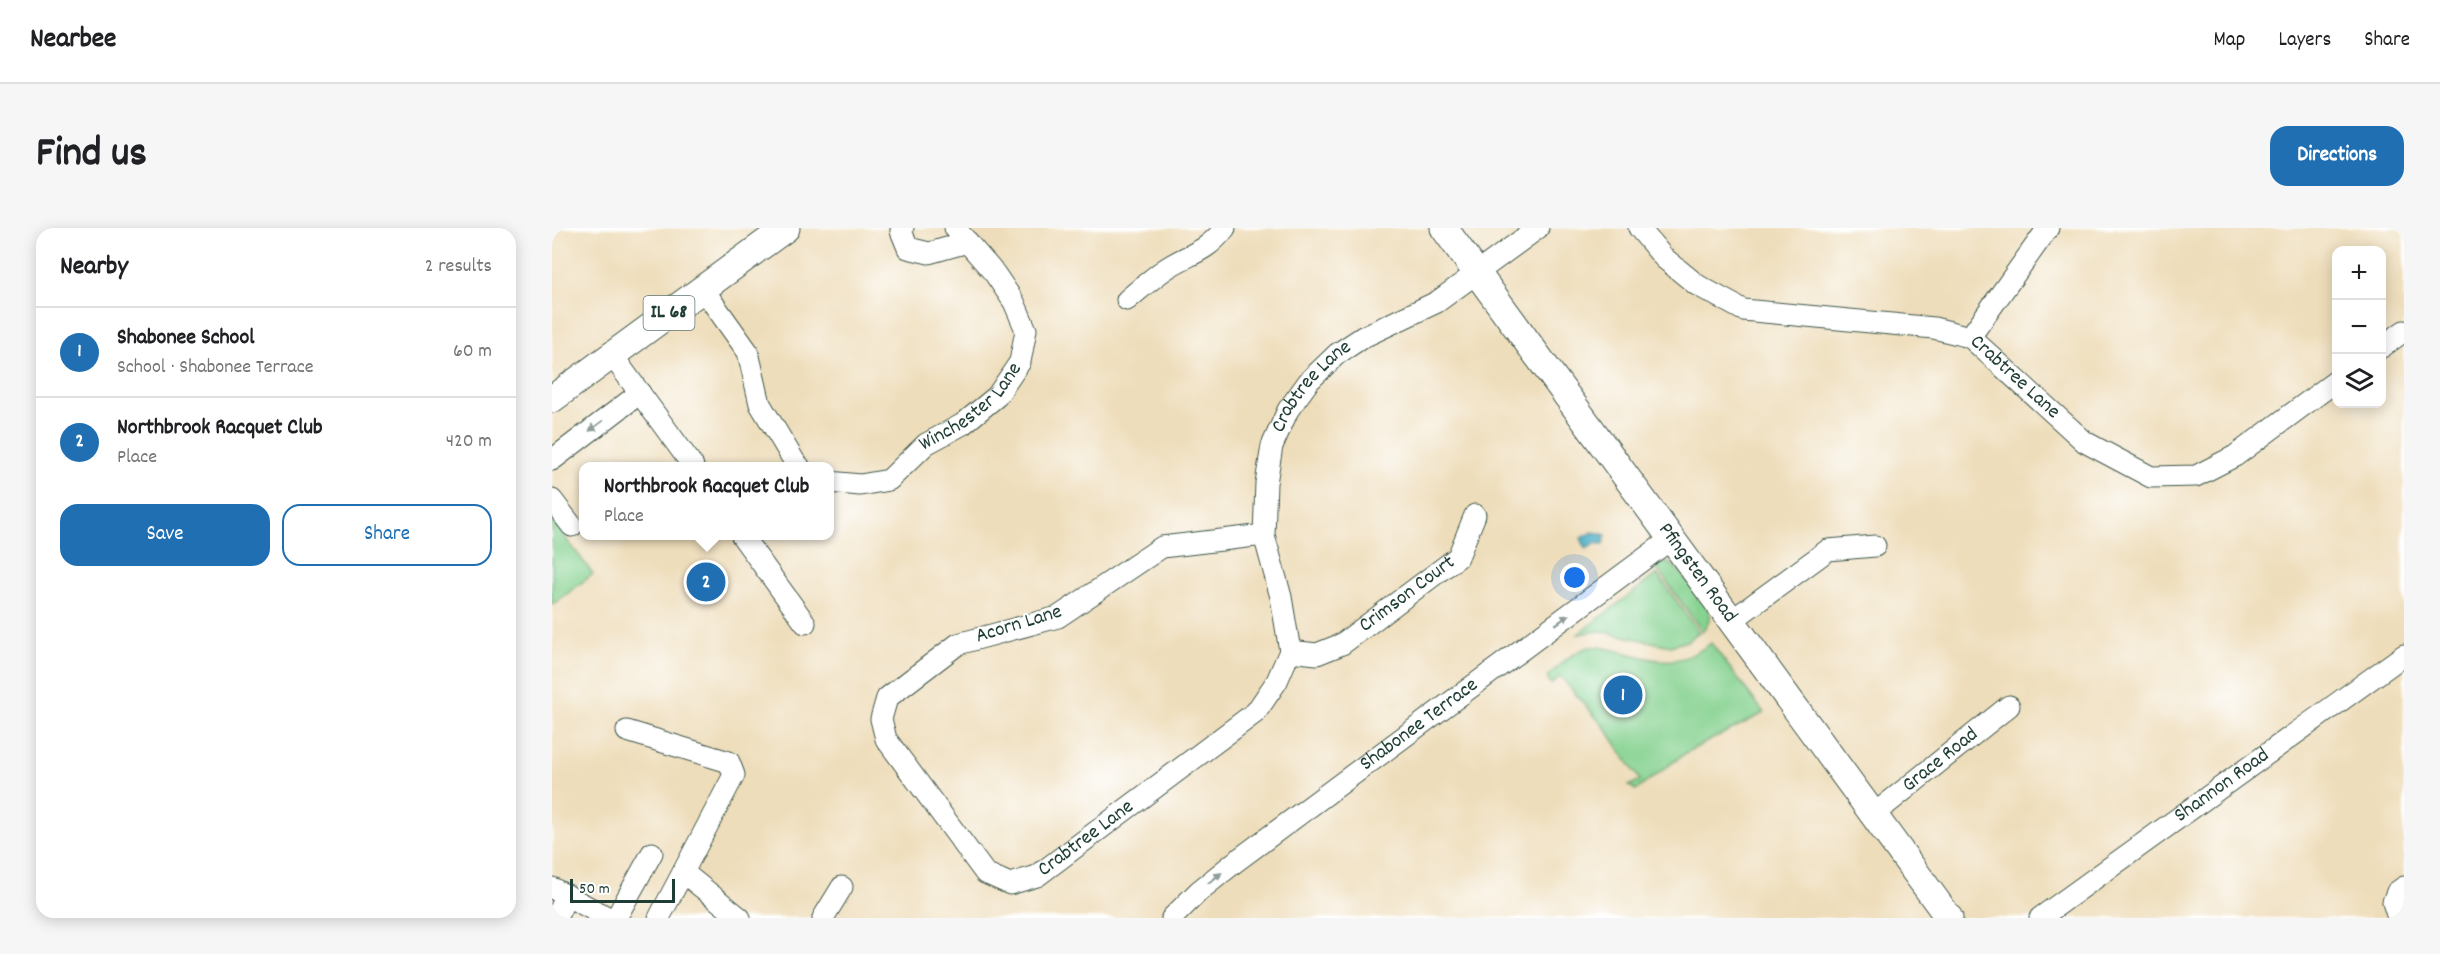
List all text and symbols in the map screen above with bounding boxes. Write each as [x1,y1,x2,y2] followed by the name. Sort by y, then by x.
[30,21,116,61] text: Nearbee
[2214,26,2245,56] text: Map
[2278,26,2331,56] text: Layers
[2364,26,2410,56] text: Share
[36,126,147,186] text: Find us
[2270,126,2404,186] button: Directions
[2332,246,2386,408] map controls
[2332,246,2386,300] button: +
[60,249,128,286] text: Nearby
[425,253,492,281] text: 2 results
[644,296,694,330] road number: IL 68
[2332,300,2386,354] button: −
[117,323,254,354] text: Shabonee School
[1962,328,2066,427] street label: Crabtree Lane
[1265,333,1358,438] street label: Crabtree Lane
[77,338,82,366] text: 1
[453,338,492,366] text: 60 m
[117,354,314,382] text: School · Shabonee Terrace
[2332,354,2386,408] button: layers
[914,357,1030,460] street label: Winchester Lane
[117,413,322,444] text: Northbrook Racquet Club
[588,420,603,432] one-way arrow
[75,428,84,456] text: 2
[446,428,492,456] text: 420 m
[117,444,157,472] text: Place
[579,462,834,540] popup
[604,472,809,503] text: Northbrook Racquet Club
[604,503,644,531] text: Place
[60,504,270,566] button: Save
[282,504,492,566] button: Share
[1650,517,1744,630] street label: Pfingsten Road
[1353,549,1462,641] street label: Crimson Court
[686,560,726,604] pin: 2
[1560,563,1589,592] your location
[972,598,1066,652] street label: Acorn Lane
[1553,614,1569,626] one-way arrow
[1354,671,1485,779] street label: Shabonee Terrace
[1604,672,1642,718] pin: 1
[1896,721,1985,800] street label: Grace Road
[2168,741,2276,831] street label: Shannon Road
[1032,793,1141,885] street label: Crabtree Lane
[1207,873,1222,885] one-way arrow
[570,876,675,904] scale bar
[579,878,610,901] text: 50 m

